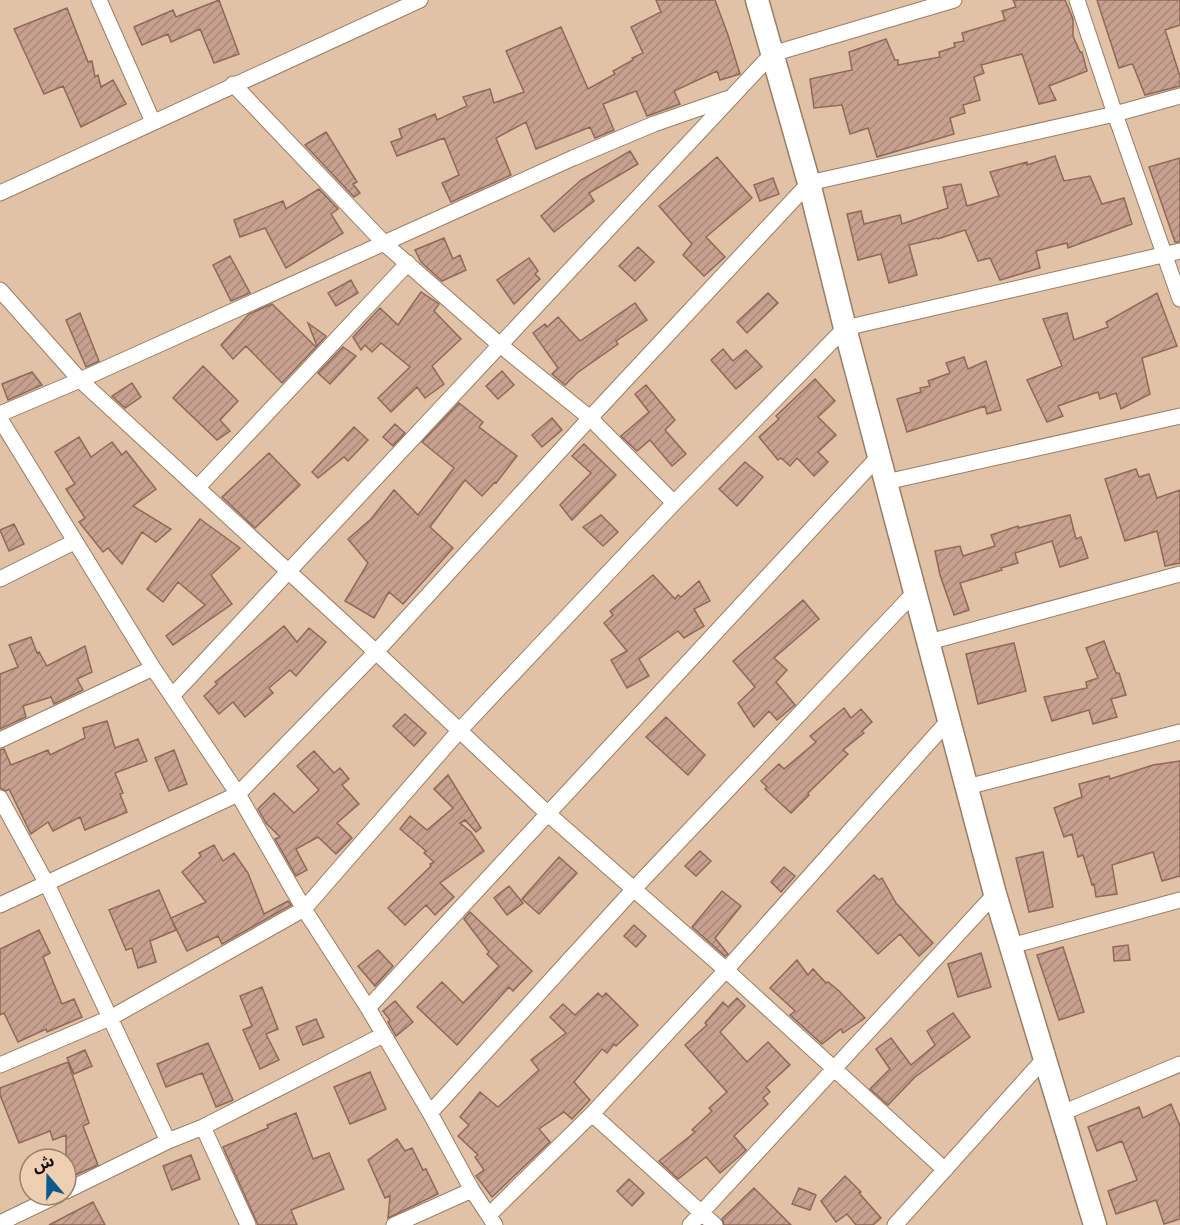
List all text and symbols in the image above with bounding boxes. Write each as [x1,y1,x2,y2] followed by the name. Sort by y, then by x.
[18,1147,78,1207] north arrow
[29,1150,57,1176] text: ش

